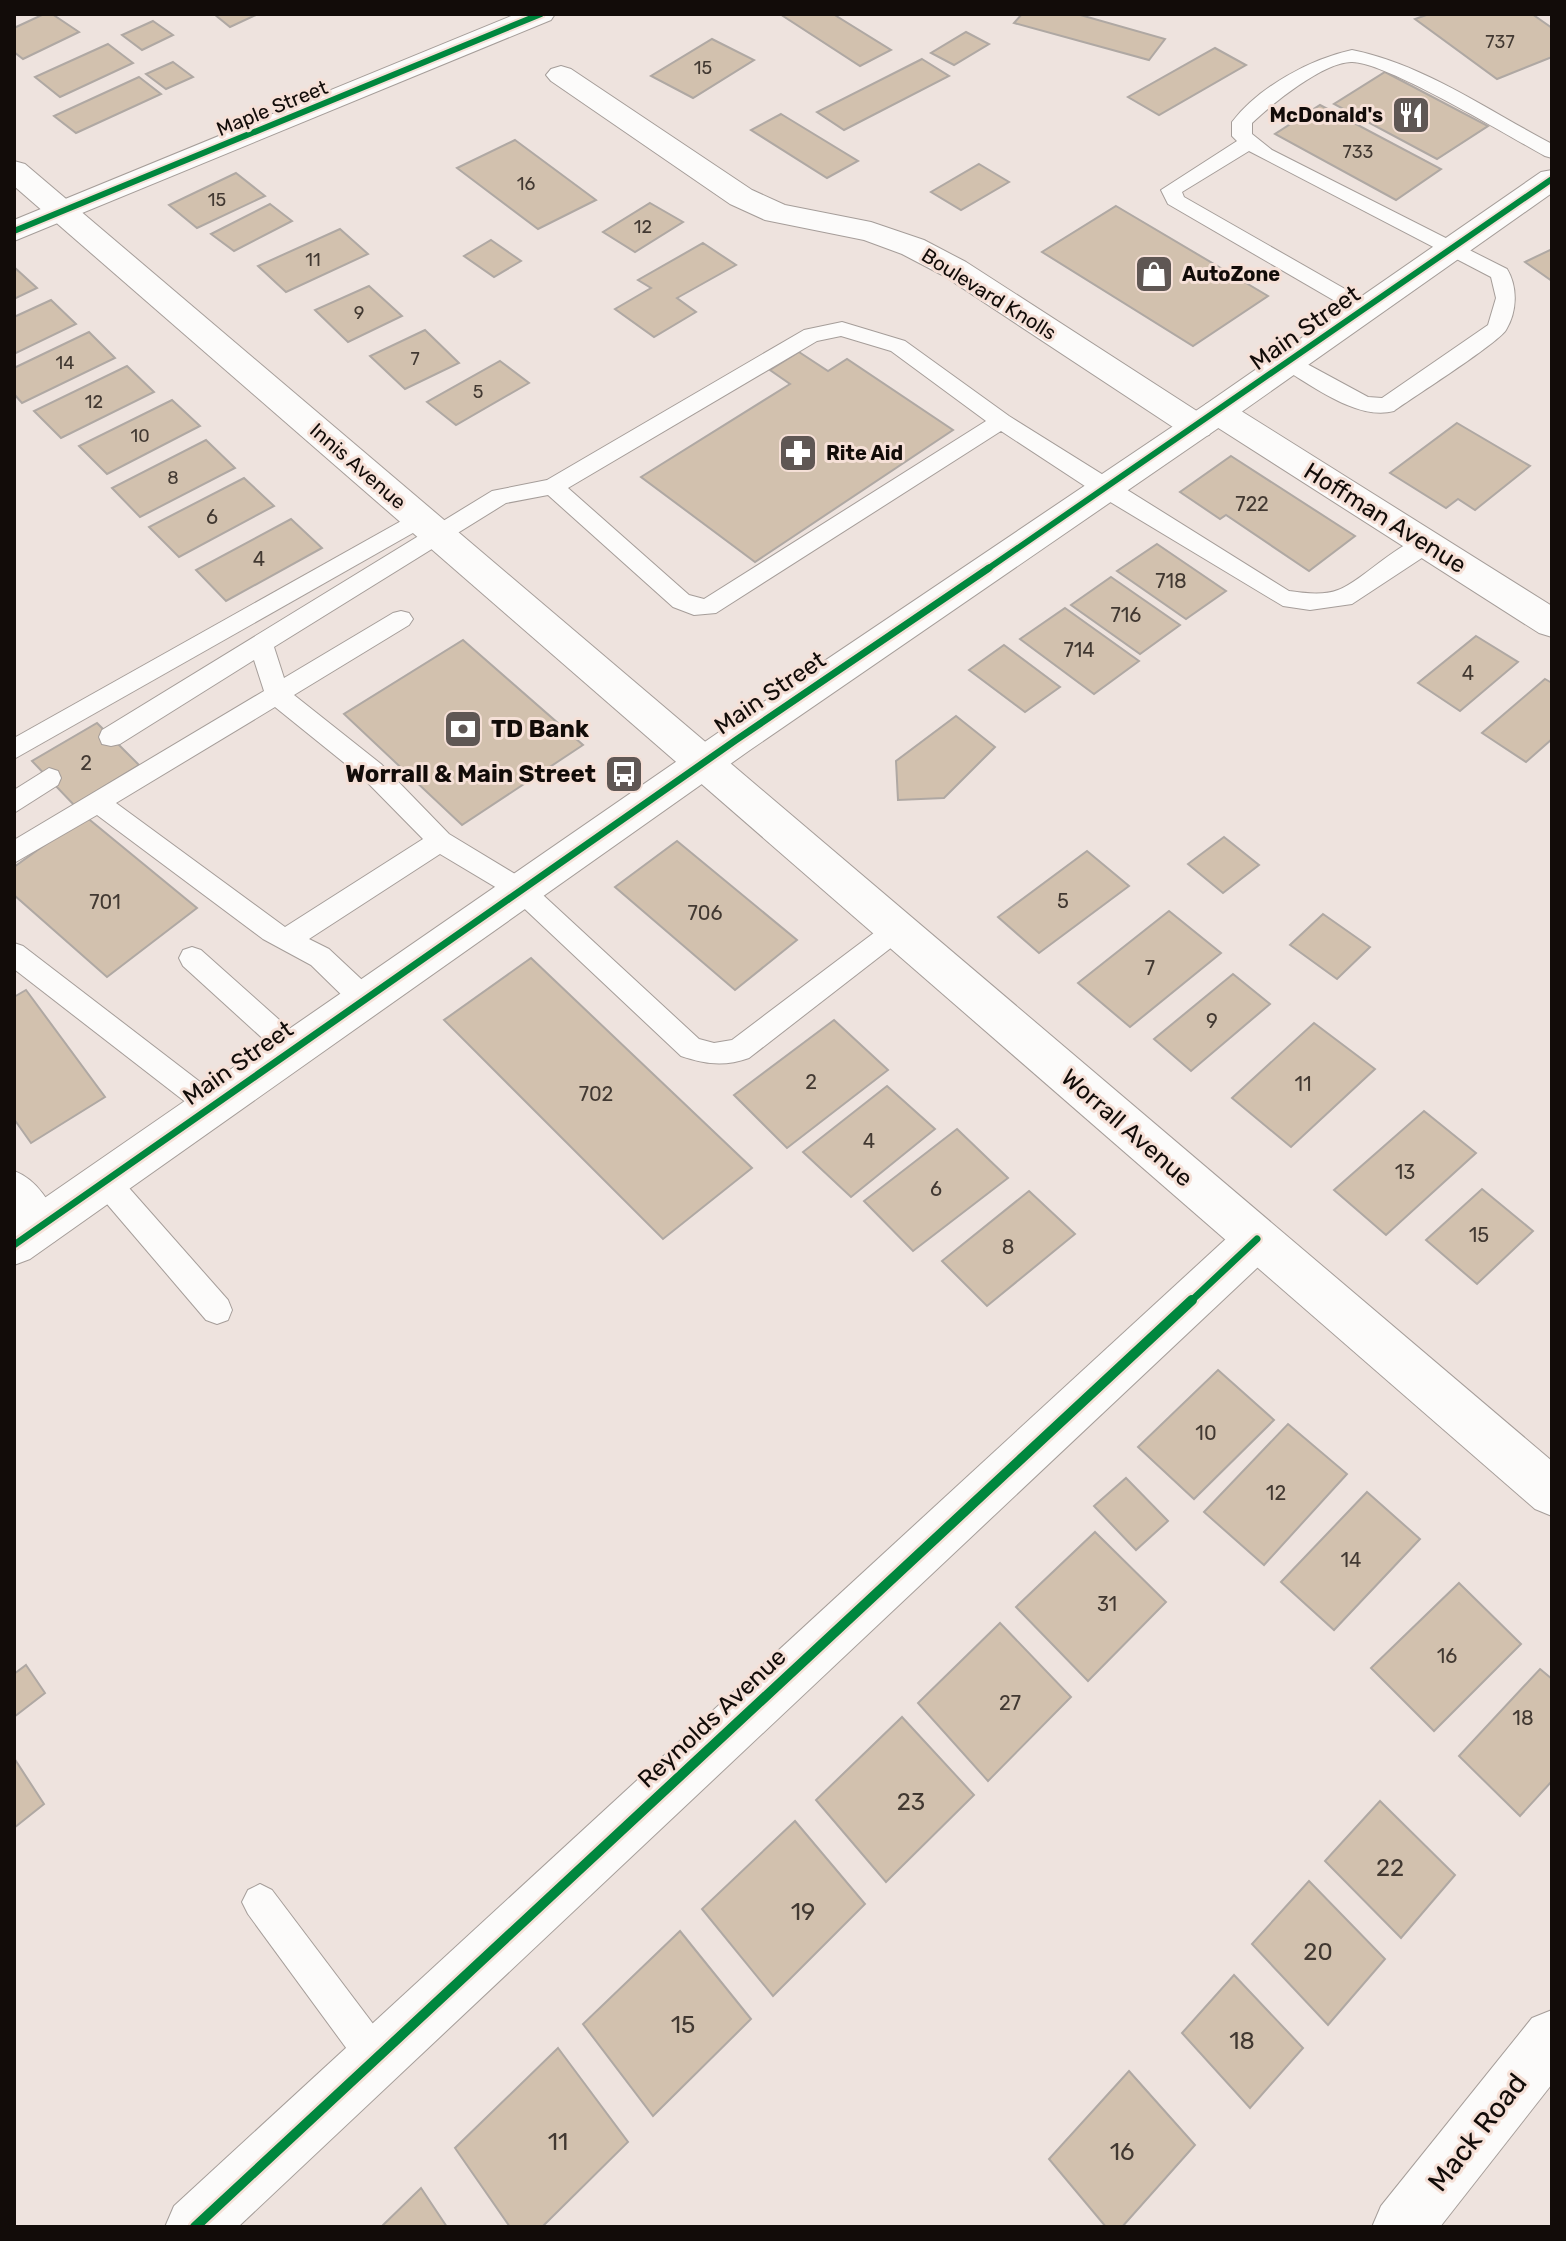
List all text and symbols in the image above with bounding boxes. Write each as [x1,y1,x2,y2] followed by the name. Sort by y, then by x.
[1485,31,1515,53] house number: 737
[694,57,712,79] house number: 15
[213,75,331,141] street label: Maple Street
[1390,94,1432,136] restaurant icon: McDonald's
[1270,103,1383,127] place label: McDonald's
[1343,141,1373,163] house number: 733
[517,173,535,195] house number: 16
[208,189,226,211] house number: 15
[634,216,652,238] house number: 12
[917,243,1061,345] street label: Boulevard Knolls
[305,249,321,271] house number: 11
[1133,253,1175,295] shop icon: AutoZone
[1182,262,1280,286] place label: AutoZone
[1245,280,1365,376] street label: Main Street
[354,302,364,324] house number: 9
[410,348,420,370] house number: 7
[56,352,74,374] house number: 14
[473,381,483,403] house number: 5
[85,391,103,413] house number: 12
[305,418,411,514] street label: Innis Avenue
[130,425,150,447] house number: 10
[777,432,819,474] pharmacy icon: Rite Aid
[826,441,903,465] place label: Rite Aid
[1299,457,1471,579] street label: Hoffman Avenue
[167,467,179,489] house number: 8
[1235,492,1269,516] house number: 722
[206,505,218,529] house number: 6
[253,547,265,571] house number: 4
[1155,569,1187,593] house number: 718
[1111,603,1141,627] house number: 716
[1063,638,1095,662] house number: 714
[709,646,831,740] street label: Main Street
[1462,661,1474,685] house number: 4
[442,708,484,750] bank icon: TD Bank
[491,715,589,743] place label: TD Bank
[80,751,92,775] house number: 2
[603,753,645,795] bus stop icon: Worrall & Main Street
[345,760,596,788] place label: Worrall & Main Street
[1057,889,1069,913] house number: 5
[89,890,121,914] house number: 701
[687,901,723,925] house number: 706
[1145,956,1155,980] house number: 7
[1206,1009,1218,1033] house number: 9
[178,1015,298,1111] street label: Main Street
[1056,1063,1198,1193] street label: Worrall Avenue
[805,1070,817,1094] house number: 2
[1294,1072,1312,1096] house number: 11
[579,1082,613,1106] house number: 702
[863,1129,875,1153] house number: 4
[1395,1160,1415,1184] house number: 13
[930,1177,942,1201] house number: 6
[1469,1223,1489,1247] house number: 15
[1002,1235,1014,1259] house number: 8
[1195,1421,1217,1445] house number: 10
[1266,1481,1286,1505] house number: 12
[1341,1548,1361,1572] house number: 14
[1097,1592,1117,1616] house number: 31
[632,1642,792,1794] street label: Reynolds Avenue
[1437,1644,1457,1668] house number: 16
[999,1691,1021,1715] house number: 27
[1512,1706,1534,1730] house number: 18
[897,1788,925,1816] house number: 23
[1376,1854,1404,1882] house number: 22
[791,1898,815,1926] house number: 19
[1303,1938,1333,1966] house number: 20
[671,2011,695,2039] house number: 15
[1229,2027,1255,2055] house number: 18
[1421,2067,1534,2198] street label: Mack Road
[548,2128,568,2156] house number: 11
[1110,2138,1134,2166] house number: 16

